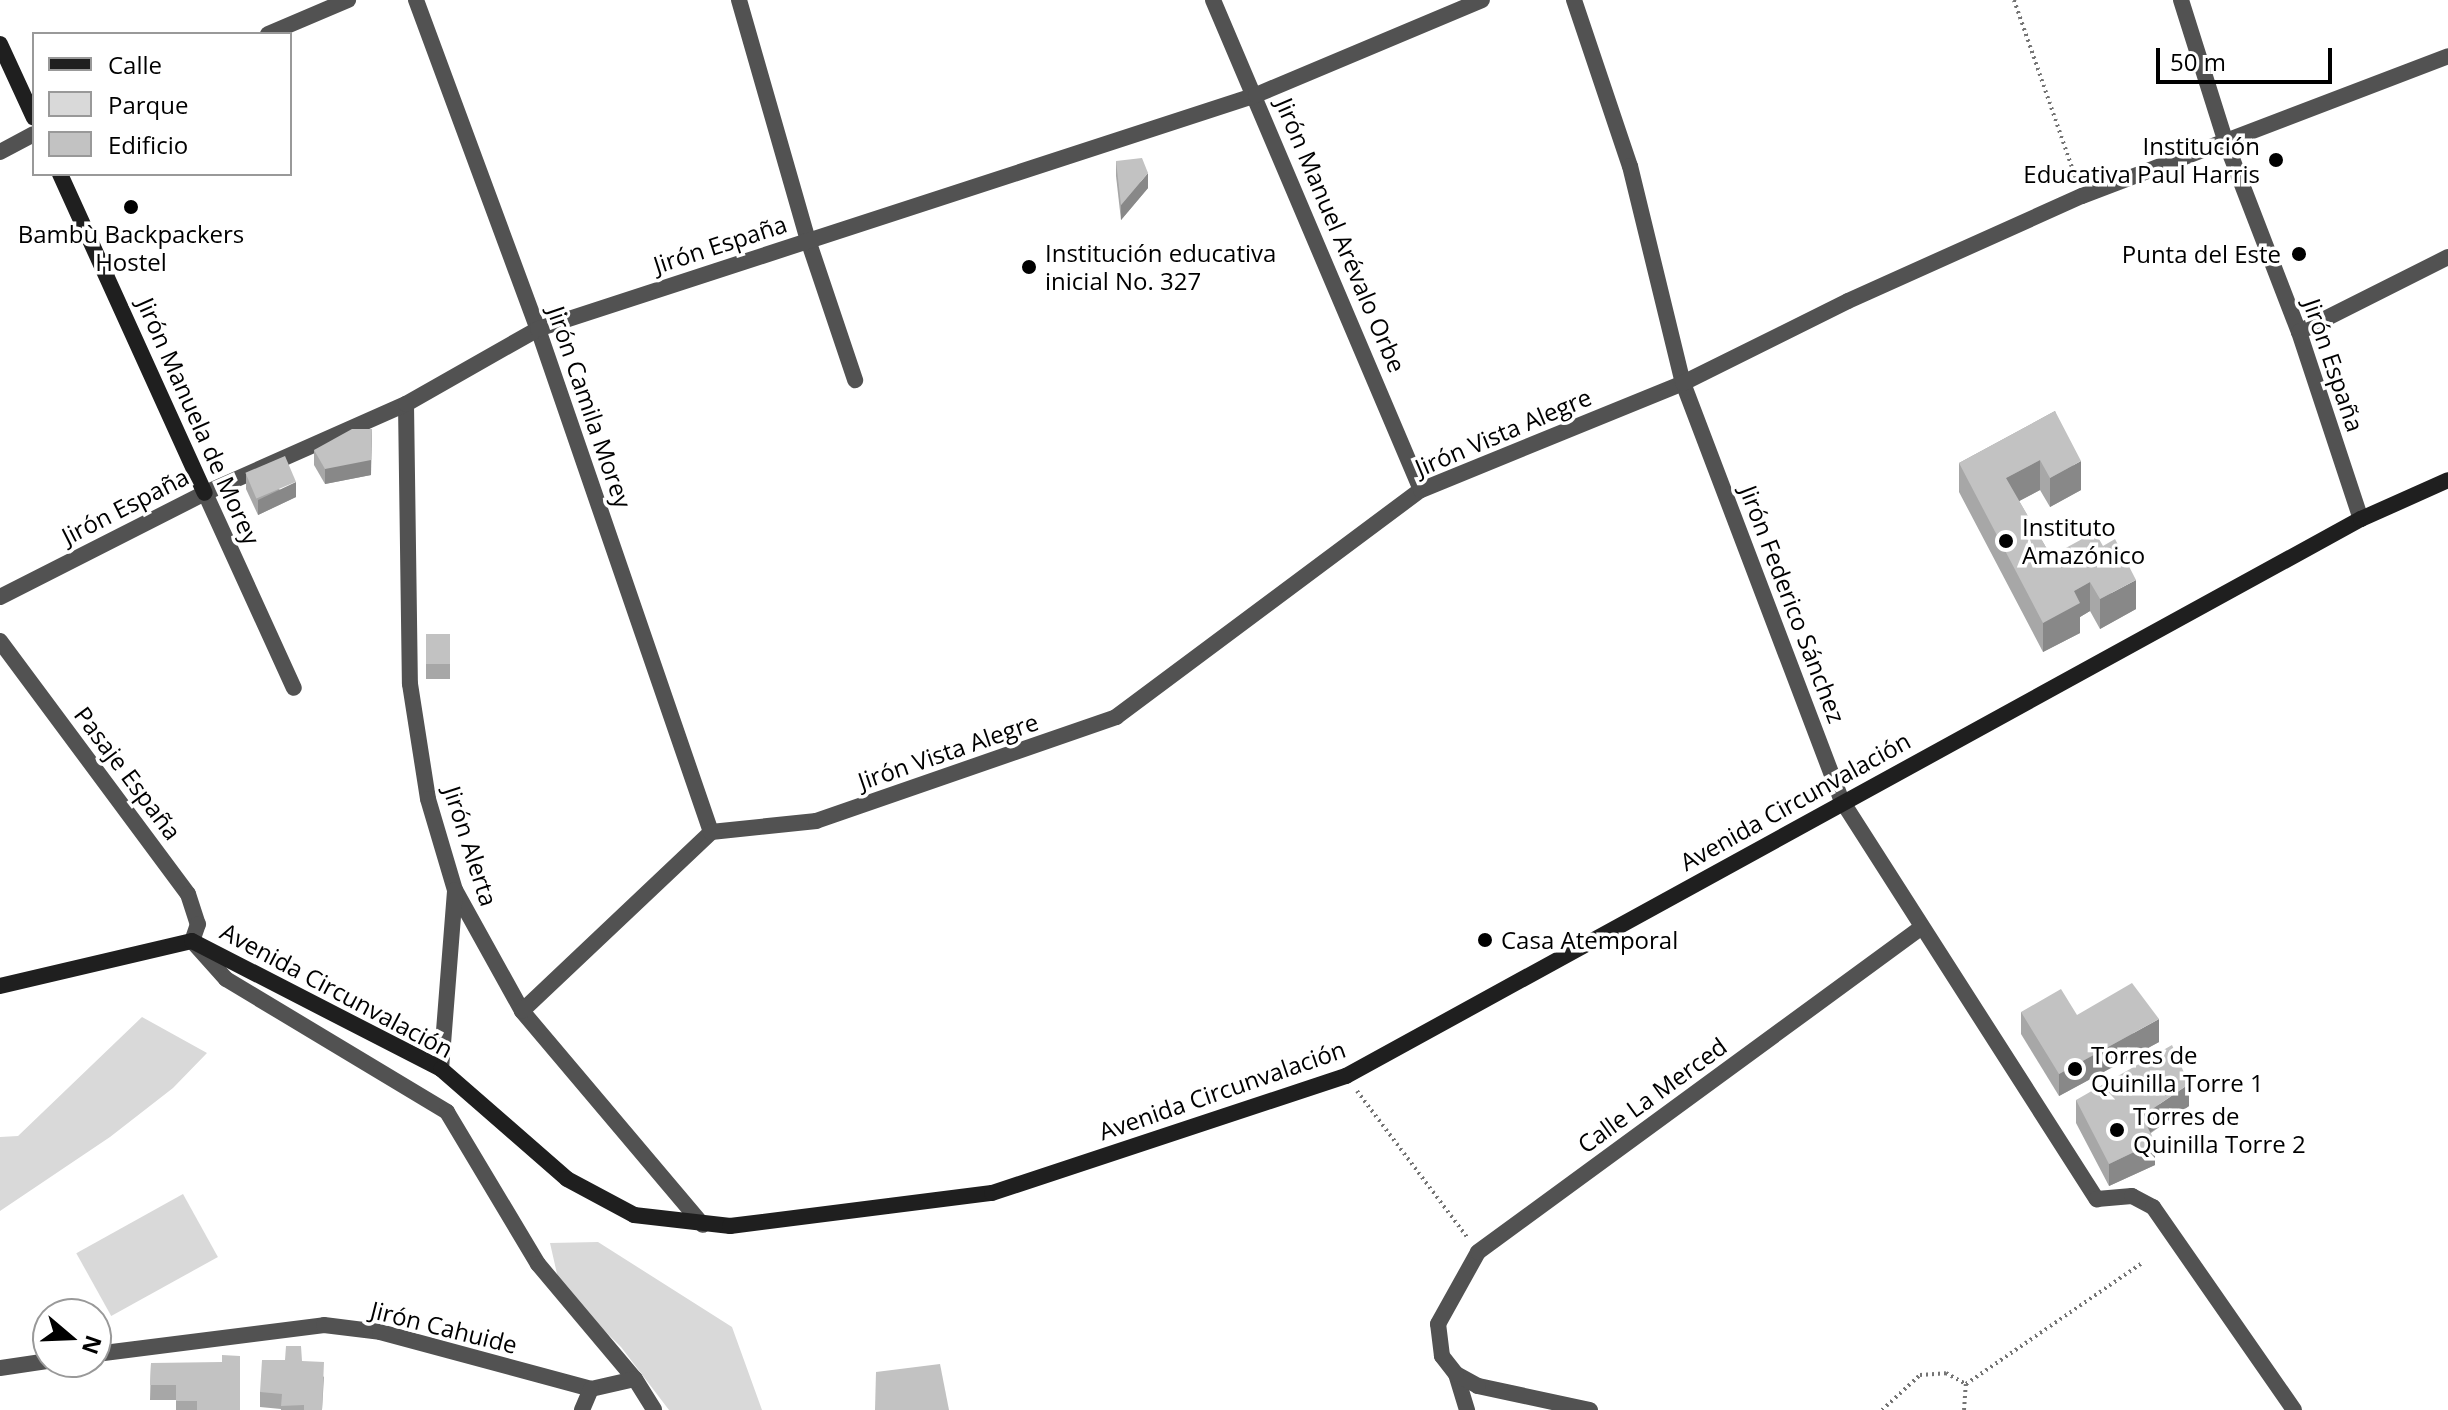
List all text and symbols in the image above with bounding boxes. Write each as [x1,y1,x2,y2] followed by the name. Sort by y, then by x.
[32,32,292,176] legend
[2160,32,2336,82] scale bar
[2170,45,2226,78] text: 50 m
[108,48,162,81] text: Calle
[108,88,188,121] text: Parque
[1270,94,1412,376] street label: Jirón Manuel Arévalo Orbe
[108,128,188,161] text: Edificio
[2023,132,2260,188] place label: Institución Educativa Paul Harris
[2267,151,2285,169] marker: Institución Educativa Paul Harris
[122,198,140,216] marker: Bambù Backpackers Hostel
[650,209,790,279] street label: Jirón España
[18,220,244,276] place label: Bambù Backpackers Hostel
[1045,239,1276,295] place label: Institución educativa inicial No. 327
[2122,240,2281,268] place label: Punta del Este
[2288,243,2310,265] marker: Punta del Este
[1020,258,1038,276] marker: Institución educativa inicial No. 327
[132,293,266,549] street label: Jirón Manuela de Morey
[2298,295,2370,435] street label: Jirón España
[542,302,638,512] street label: Jirón Camila Morey
[1411,382,1595,482] street label: Jirón Vista Alegre
[57,462,193,550] street label: Jirón España
[1734,481,1852,727] street label: Jirón Federico Sánchez
[2022,513,2145,569] place label: Instituto Amazónico
[1997,532,2015,550] marker: Instituto Amazónico
[69,701,187,845] street label: Pasaje España
[854,707,1042,795] street label: Jirón Vista Alegre
[1675,726,1915,876] street label: Avenida Circunvalación
[438,783,504,909] street label: Jirón Alerta
[216,916,458,1064] street label: Avenida Circunvalación
[1501,926,1678,954] place label: Casa Atemporal
[1476,931,1494,949] marker: Casa Atemporal
[1572,1031,1732,1159] street label: Calle La Merced
[1095,1034,1349,1146] street label: Avenida Circunvalación
[2091,1041,2264,1097] place label: Torres de Quinilla Torre 1
[2066,1060,2084,1078] marker: Torres de Quinilla Torre 1
[2133,1102,2306,1158] place label: Torres de Quinilla Torre 2
[2108,1121,2126,1139] marker: Torres de Quinilla Torre 2
[368,1295,520,1359] street label: Jirón Cahuide
[32,1298,112,1378] north arrow
[76,1332,110,1358] text: N

